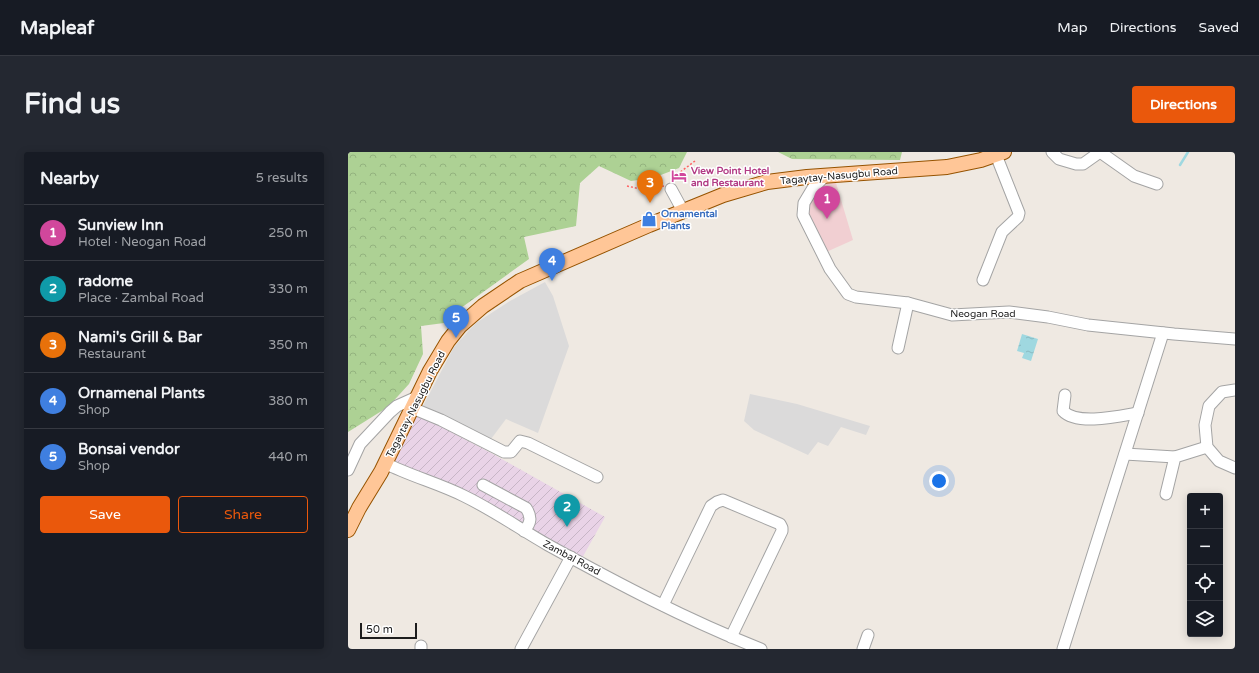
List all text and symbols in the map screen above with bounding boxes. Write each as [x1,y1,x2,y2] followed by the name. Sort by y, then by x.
[20,17,94,39] text: Mapleaf
[1057,19,1088,36] text: Map
[1110,19,1177,36] text: Directions
[1199,19,1239,36] text: Saved
[1132,86,1235,123] button: Directions
[24,87,120,121] text: Find us
[691,165,769,189] place label: View Point Hotel and Restaurant
[780,165,898,187] street label: Tagaytay-Nasugbu Road
[670,167,688,185] hotel icon: View Point Hotel and Restaurant
[40,168,99,189] text: Nearby
[256,170,308,186] text: 5 results
[637,170,663,203] pin: 3
[814,186,840,219] pin: 1
[661,208,717,232] place label: Ornamental Plants
[640,210,658,228] shop icon: Ornamental Plants
[78,216,164,234] text: Sunview Inn
[49,225,57,241] text: 1
[268,225,308,241] text: 250 m
[78,234,206,250] text: Hotel · Neogan Road
[539,248,565,281] pin: 4
[78,272,133,290] text: radome
[49,281,57,297] text: 2
[268,281,308,297] text: 330 m
[78,290,204,306] text: Place · Zambal Road
[443,305,469,338] pin: 5
[950,308,1016,320] street label: Neogan Road
[78,328,202,346] text: Nami's Grill & Bar
[49,337,57,353] text: 3
[268,337,308,353] text: 350 m
[78,346,146,362] text: Restaurant
[384,349,448,460] street label: Tagaytay-Nasugbu Road
[78,384,205,402] text: Ornamenal Plants
[49,393,57,409] text: 4
[268,393,308,409] text: 380 m
[78,402,110,418] text: Shop
[78,440,180,458] text: Bonsai vendor
[49,449,57,465] text: 5
[268,449,308,465] text: 440 m
[78,458,110,474] text: Shop
[929,471,949,491] your location
[1187,493,1223,637] map controls
[1187,493,1223,529] button: +
[554,494,580,527] pin: 2
[40,496,170,533] button: Save
[178,496,308,533] button: Share
[1187,529,1223,565] button: −
[541,538,602,578] street label: Zambal Road
[1187,565,1223,601] button: locate
[1187,601,1223,637] button: layers
[360,621,417,640] scale bar
[366,623,393,636] text: 50 m

